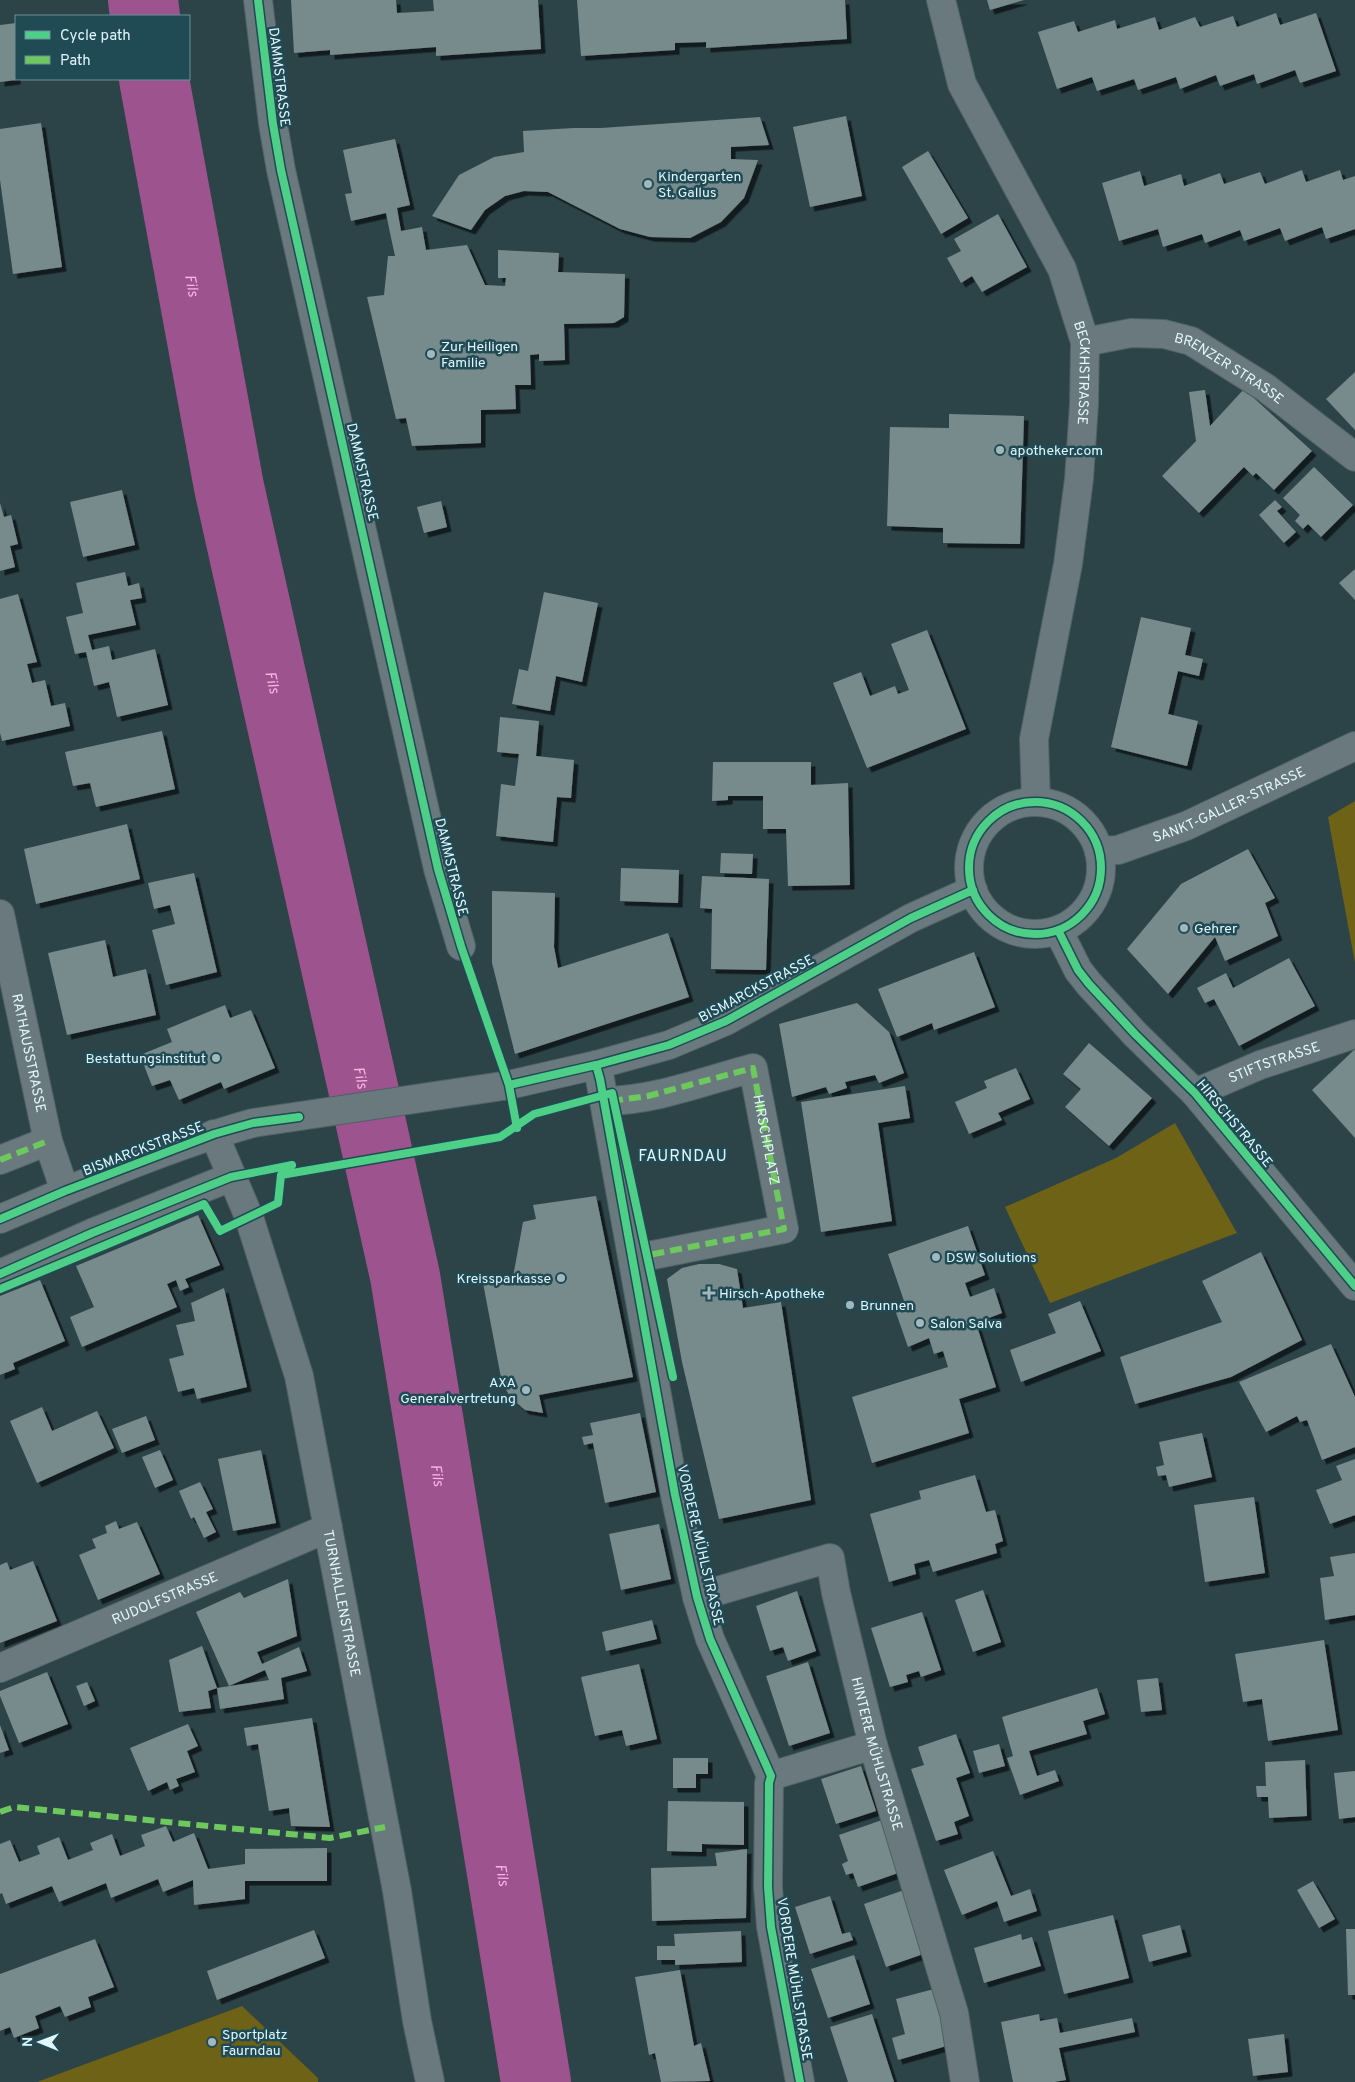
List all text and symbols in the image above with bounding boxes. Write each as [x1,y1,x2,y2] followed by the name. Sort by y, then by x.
[15,15,190,80] legend
[264,26,293,128] street label: DAMMSTRASSE
[60,27,131,46] text: Cycle path
[60,52,91,71] text: Path
[658,169,741,202] place label: Kindergarten St. Gallus
[642,178,654,190] marker: Kindergarten St. Gallus
[179,273,202,299] water label: Fils
[1069,319,1093,425] street label: BECKHSTRASSE
[1172,330,1287,409] street label: BRENZER STRASSE
[441,339,518,372] place label: Zur Heiligen Familie
[425,348,437,360] marker: Zur Heiligen Familie
[342,422,381,523] street label: DAMMSTRASSE
[1010,443,1103,460] place label: apotheker.com
[994,444,1006,456] marker: apotheker.com
[259,670,283,696] water label: Fils
[1151,764,1308,847] street label: SANKT-GALLER-STRASSE
[430,817,471,918] street label: DAMMSTRASSE
[1194,921,1238,938] place label: Gehrer
[1178,922,1190,934] marker: Gehrer
[696,952,817,1027] street label: BISMARCKSTRASSE
[7,992,49,1114] street label: RATHAUSSTRASSE
[1226,1039,1322,1088] street label: STIFTSTRASSE
[85,1051,206,1068] place label: Bestattungsinstitut
[210,1052,222,1064] marker: Bestattungsinstitut
[348,1065,371,1091] water label: Fils
[1192,1077,1276,1171] street label: HIRSCHSTRASSE
[748,1093,782,1187] street label: HIRSCHPLATZ
[81,1119,206,1180] street label: BISMARCKSTRASSE
[638,1147,728,1167] district label: FAURNDAU
[946,1250,1037,1267] place label: DSW Solutions
[930,1251,942,1263] marker: DSW Solutions
[456,1271,551,1288] place label: Kreissparkasse
[555,1272,567,1284] marker: Kreissparkasse
[719,1286,825,1303] place label: Hirsch-Apotheke
[703,1287,715,1299] marker: Hirsch-Apotheke
[860,1298,914,1315] place label: Brunnen
[844,1299,856,1311] marker: Brunnen
[930,1316,1002,1333] place label: Salon Salva
[914,1317,926,1329] marker: Salon Salva
[400,1375,516,1408] place label: AXA Generalvertretung
[520,1384,532,1396] marker: AXA Generalvertretung
[425,1463,447,1488] water label: Fils
[673,1463,727,1628] street label: VORDERE MÜHLSTRASSE
[318,1529,363,1678] street label: TURNHALLENSTRASSE
[110,1569,221,1629] street label: RUDOLFSTRASSE
[847,1675,905,1833] street label: HINTERE MÜHLSTRASSE
[490,1863,512,1888] water label: Fils
[772,1896,816,2062] street label: VORDERE MÜHLSTRASSE
[15,2017,65,2067] north arrow
[222,2027,288,2060] place label: Sportplatz Faurndau
[206,2036,218,2048] marker: Sportplatz Faurndau
[20,2037,37,2047] text: N

